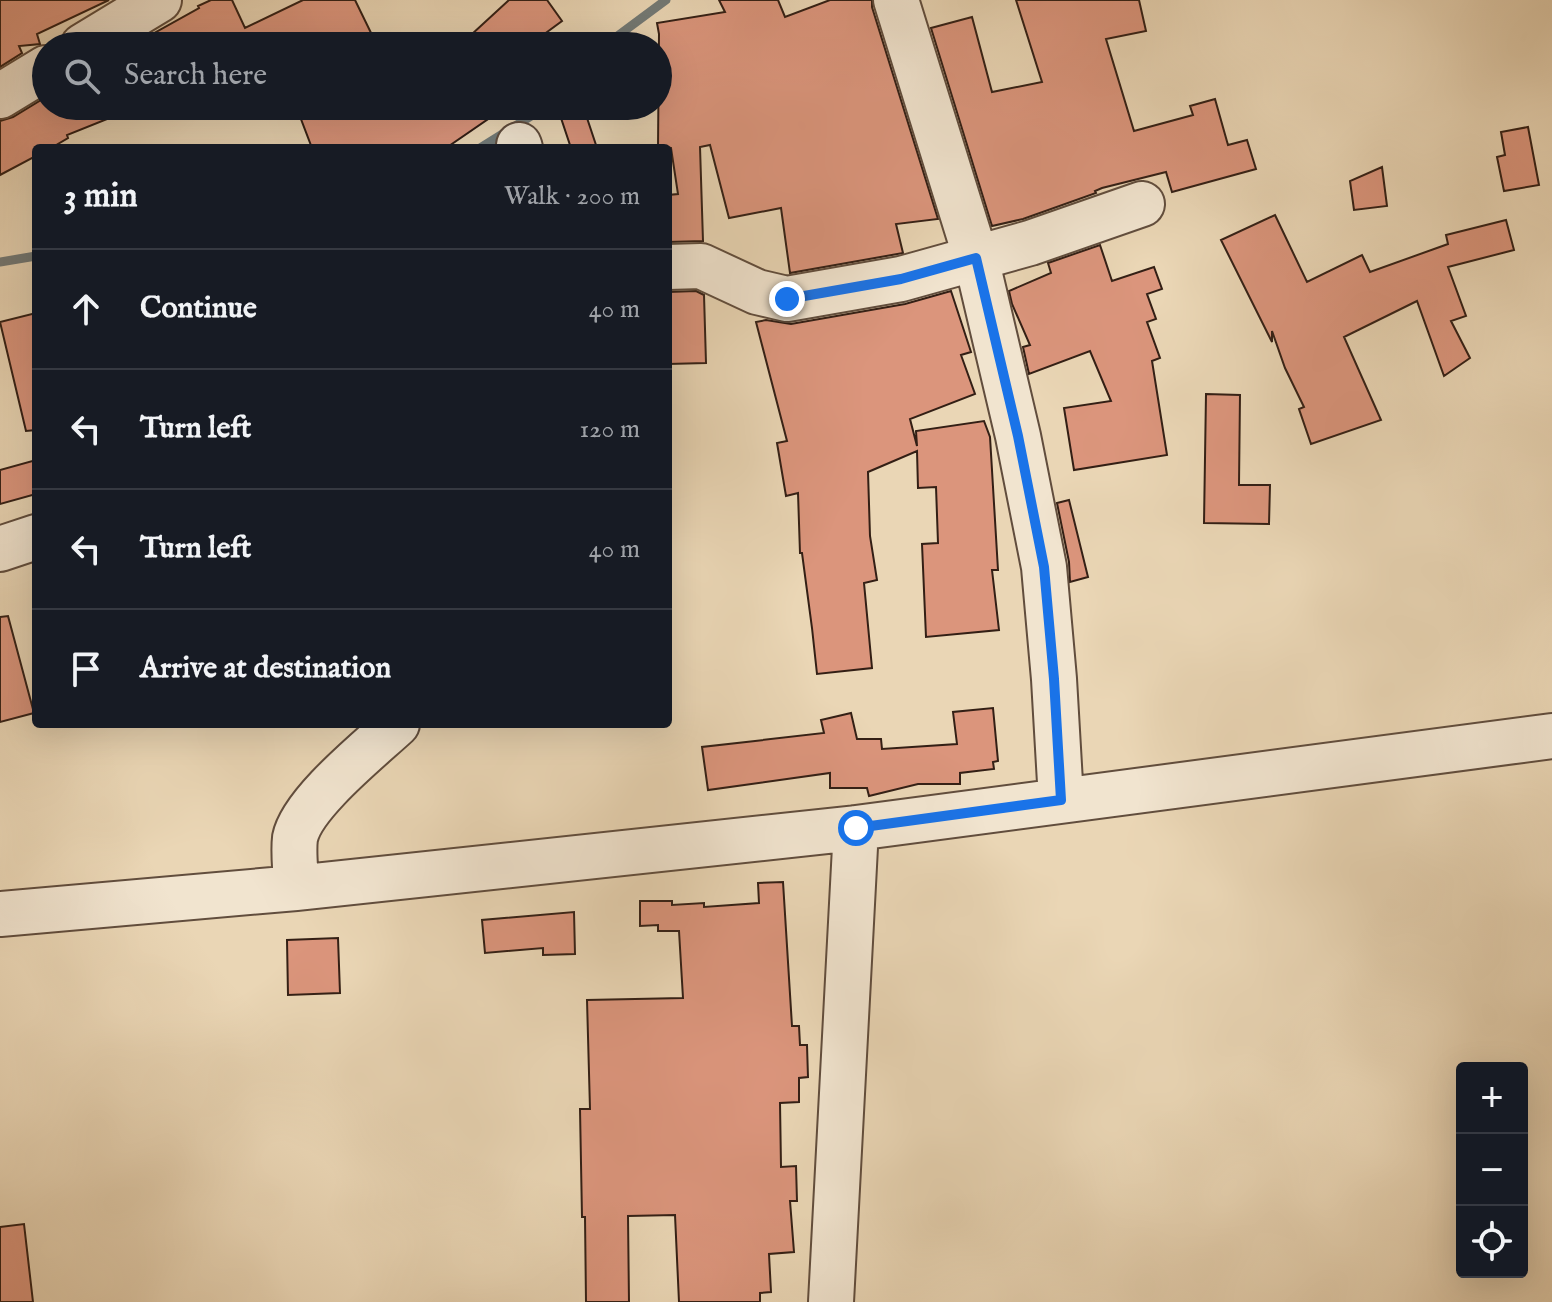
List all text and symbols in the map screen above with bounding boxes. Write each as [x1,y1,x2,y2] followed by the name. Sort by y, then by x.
[32,32,672,120] search box
[60,54,104,98] icon: search
[124,57,267,95] text: Search here
[64,175,138,218] text: 3 min
[504,180,640,213] text: Walk · 200 m
[769,281,805,317] route end
[64,287,108,331] icon: ahead
[140,290,257,328] text: Continue
[589,293,640,326] text: 40 m
[64,407,108,451] icon: left
[140,410,251,448] text: Turn left
[580,413,640,446] text: 120 m
[64,527,108,571] icon: left
[140,530,251,568] text: Turn left
[589,533,640,566] text: 40 m
[64,647,108,691] icon: arrive
[140,650,391,688] text: Arrive at destination
[838,810,874,846] route start
[1456,1062,1528,1278] map controls
[1456,1062,1528,1134] button: +
[1456,1134,1528,1206] button: −
[1456,1206,1528,1278] button: locate

